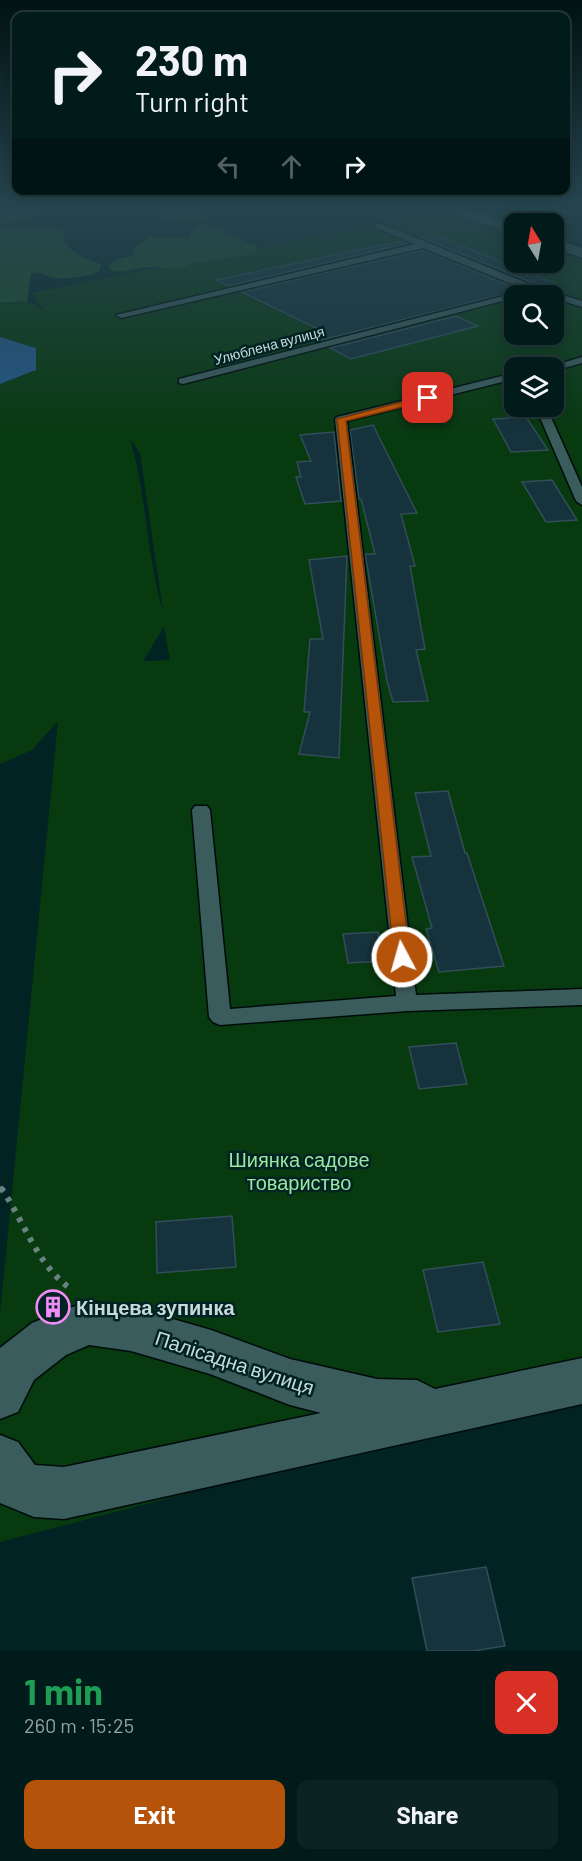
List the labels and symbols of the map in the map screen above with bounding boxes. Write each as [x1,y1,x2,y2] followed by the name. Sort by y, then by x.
[504,213,564,273] north arrow
[212,322,326,368] street label: Улюблена вулиця
[402,372,453,423] pin
[370,925,434,989] position arrow
[228,1147,370,1194] park label: Шиянка садове товариство
[35,1289,71,1325] building icon: Кінцева зупинка
[76,1295,235,1319] place label: Кінцева зупинка
[153,1325,317,1399] street label: Палісадна вулиця

